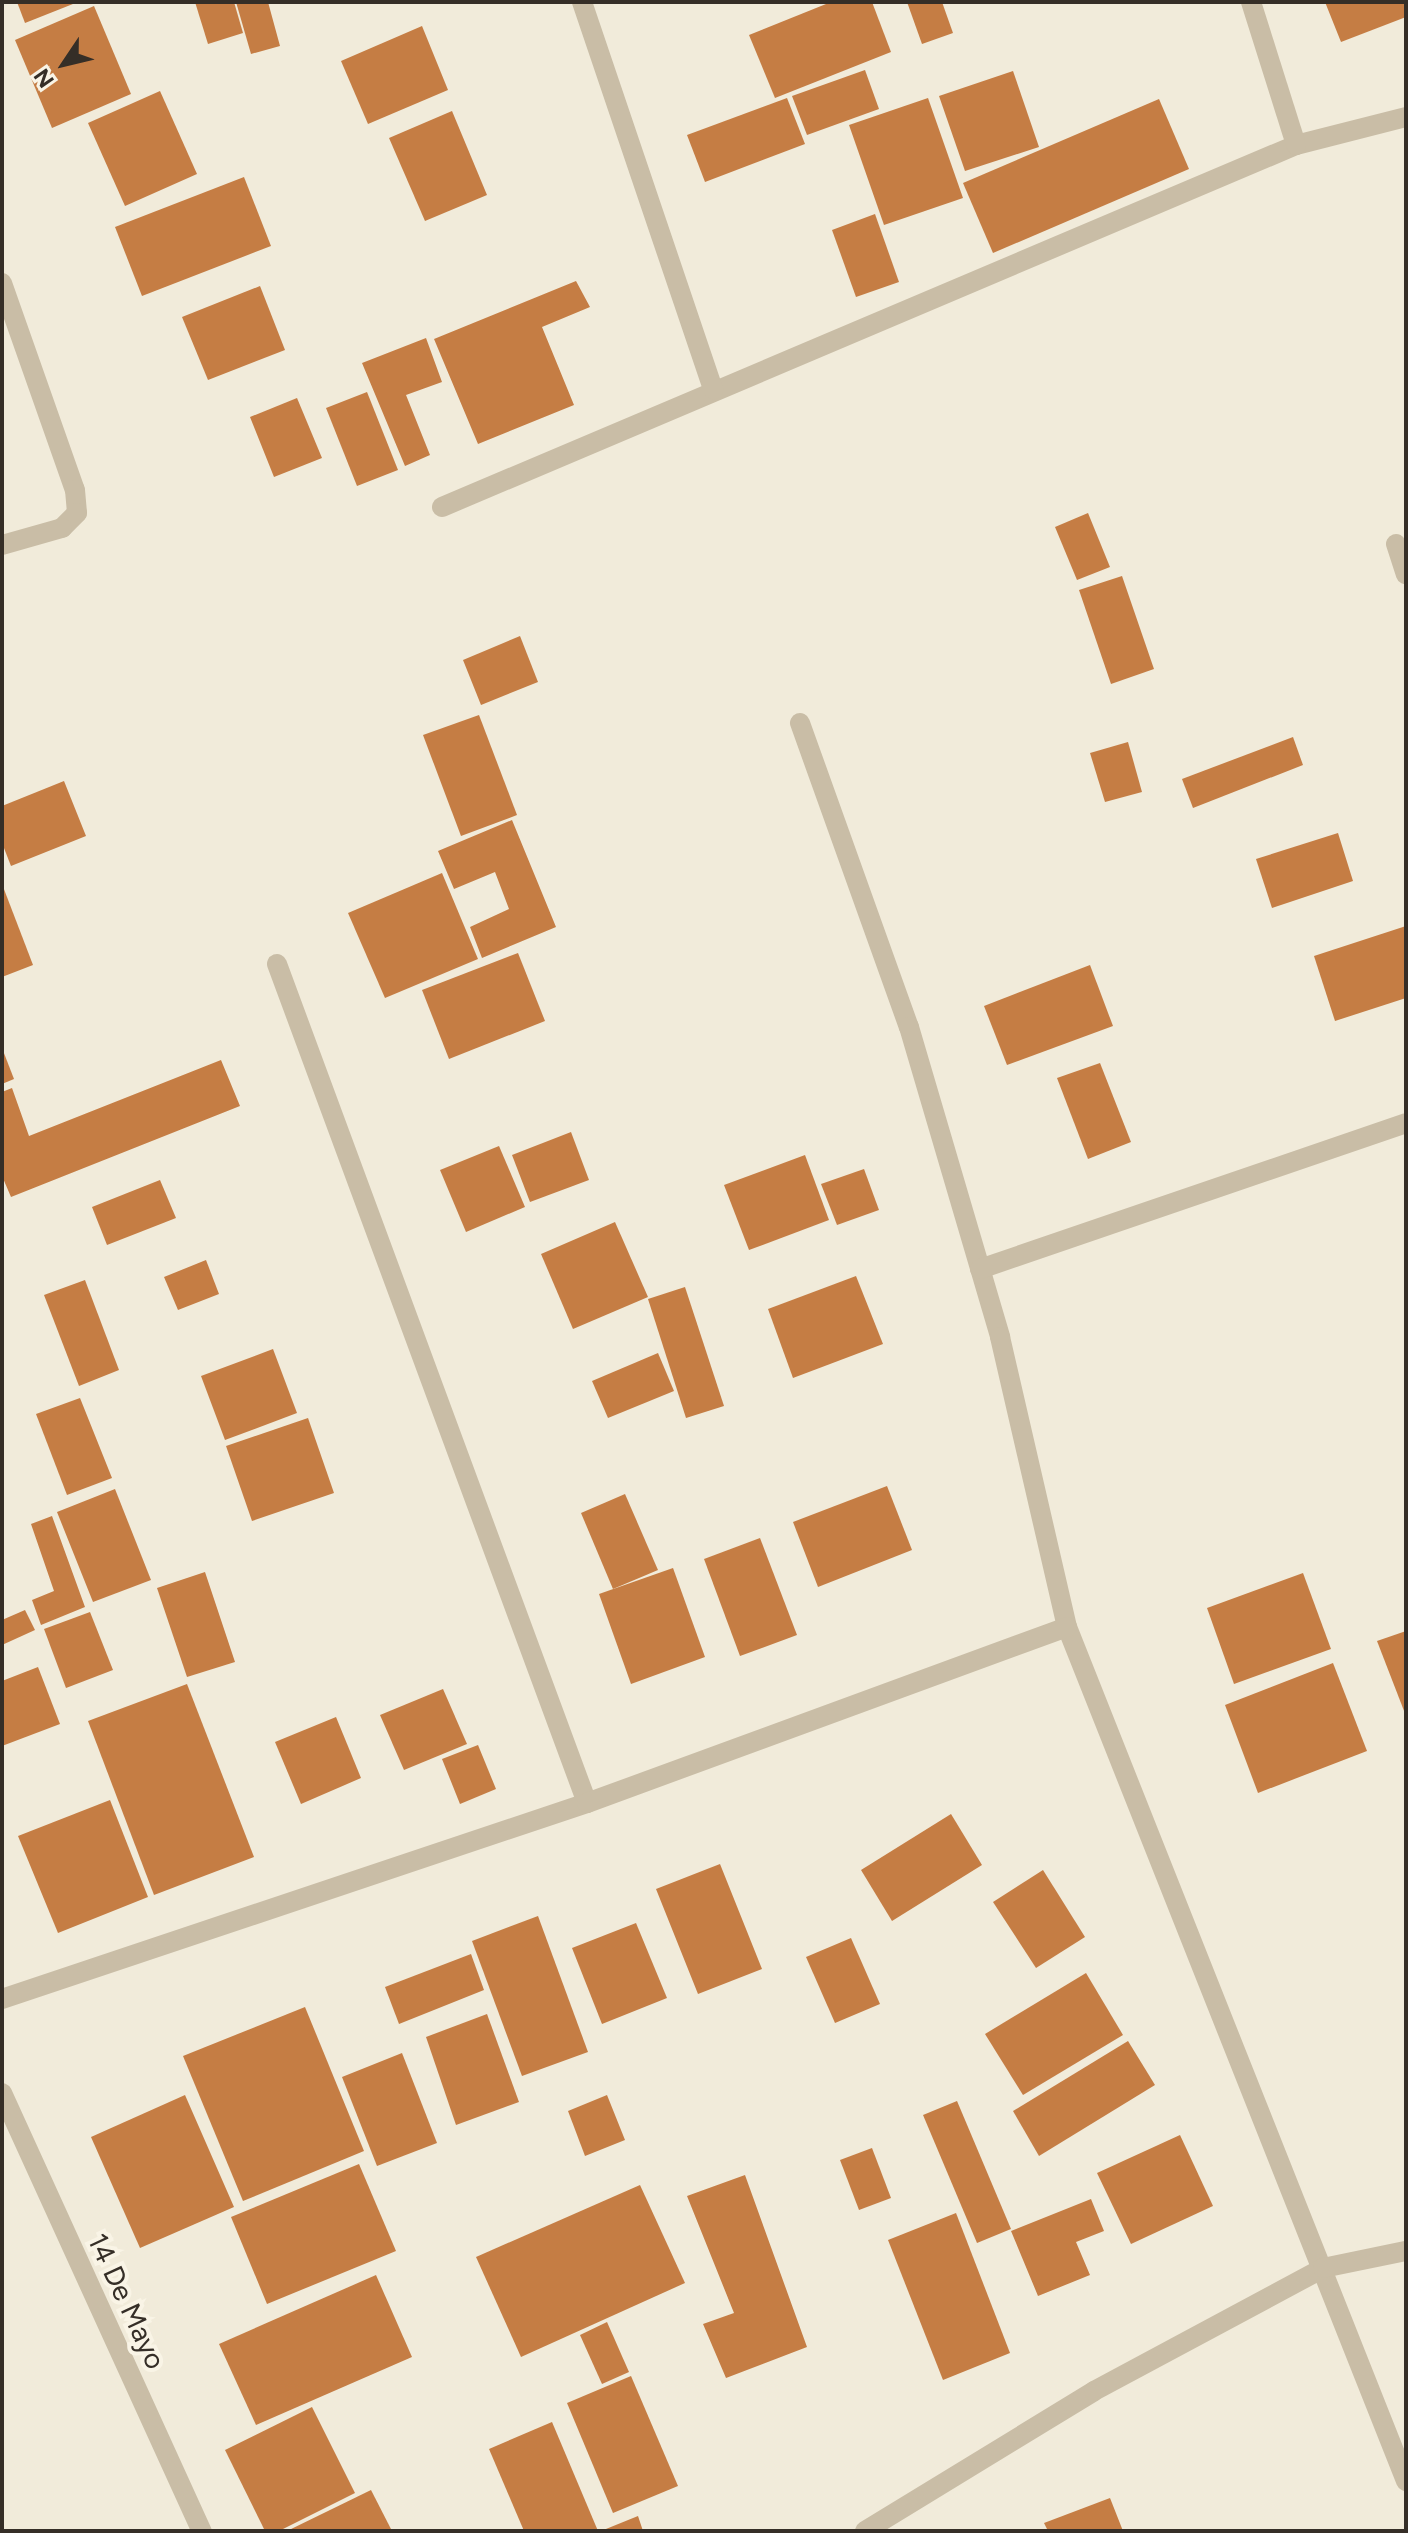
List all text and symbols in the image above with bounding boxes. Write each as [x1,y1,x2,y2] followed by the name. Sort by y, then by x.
[24,24,104,104] north arrow
[28,63,60,93] text: N
[81,2228,173,2374] street label: 14 De Mayo

